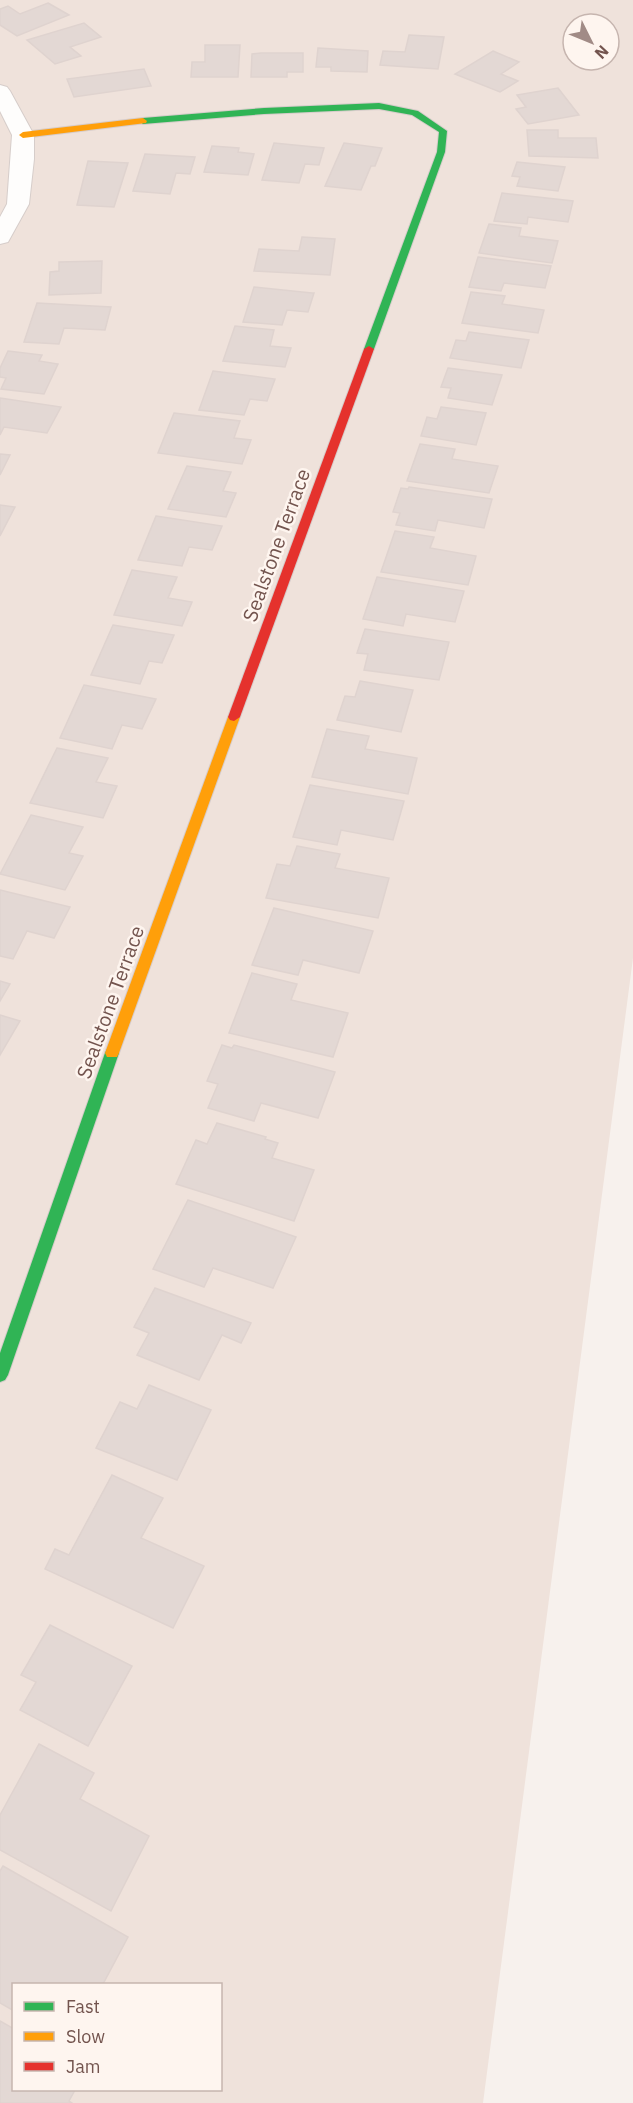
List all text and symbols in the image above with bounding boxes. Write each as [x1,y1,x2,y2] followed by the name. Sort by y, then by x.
[561,12,621,72] north arrow
[591,41,613,63] text: N
[236,465,316,625] street label: Sealstone Terrace
[70,922,150,1082] street label: Sealstone Terrace
[12,1983,222,2091] legend
[66,1995,100,2018] text: Fast
[66,2025,105,2048] text: Slow
[66,2055,101,2078] text: Jam

